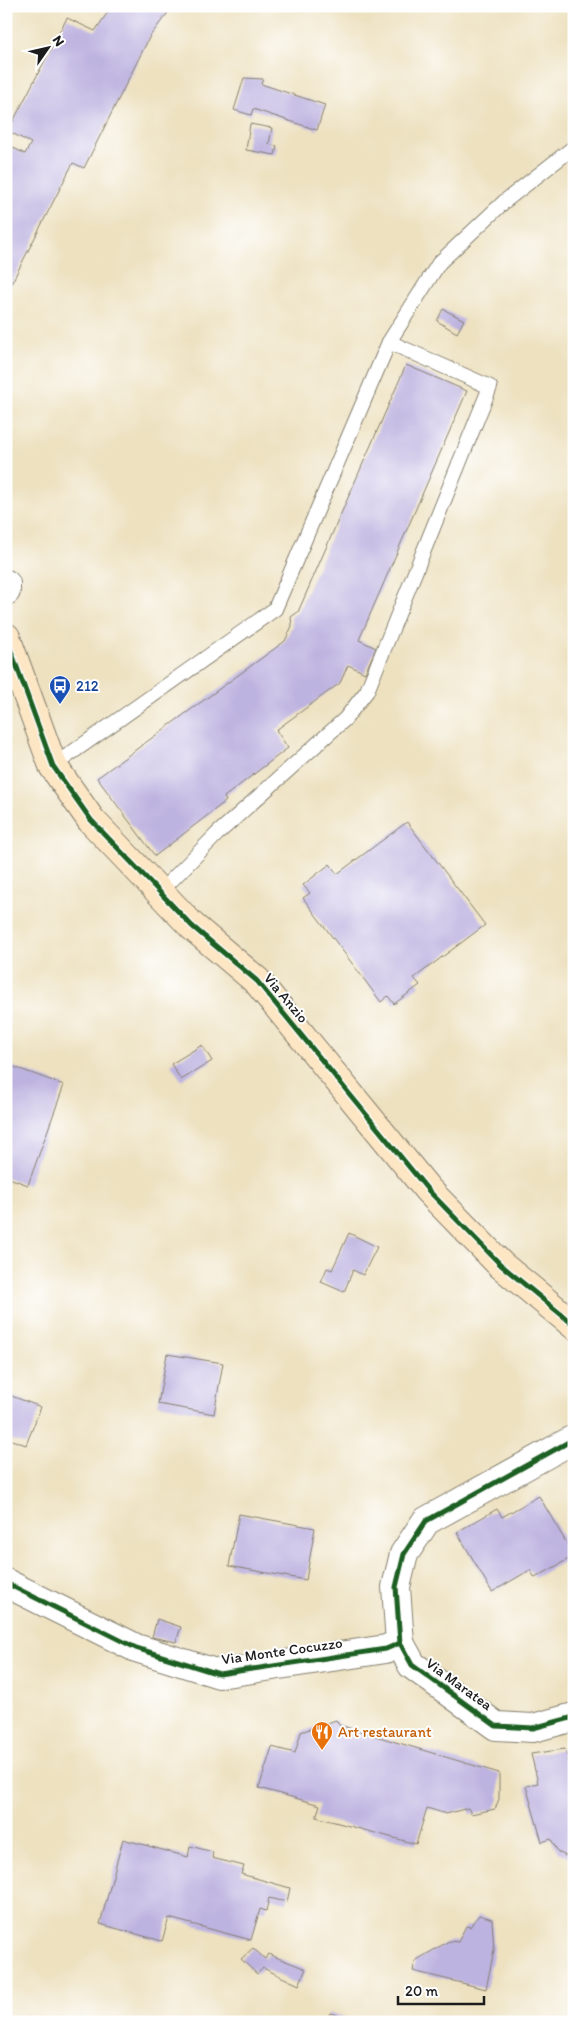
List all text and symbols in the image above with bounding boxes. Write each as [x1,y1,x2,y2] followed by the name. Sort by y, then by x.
[22,22,72,72] north arrow
[49,32,68,50] text: N
[48,674,72,705] bus stop icon: 212
[76,677,99,695] place label: 212
[260,969,312,1027] street label: Via Anzio
[220,1634,344,1668] street label: Via Monte Cocuzzo
[422,1654,496,1714] street label: Via Maratea
[310,1720,334,1751] restaurant icon: Art restaurant
[338,1723,432,1741] place label: Art restaurant
[398,1973,484,2005] scale bar
[405,1982,439,2000] text: 20 m

